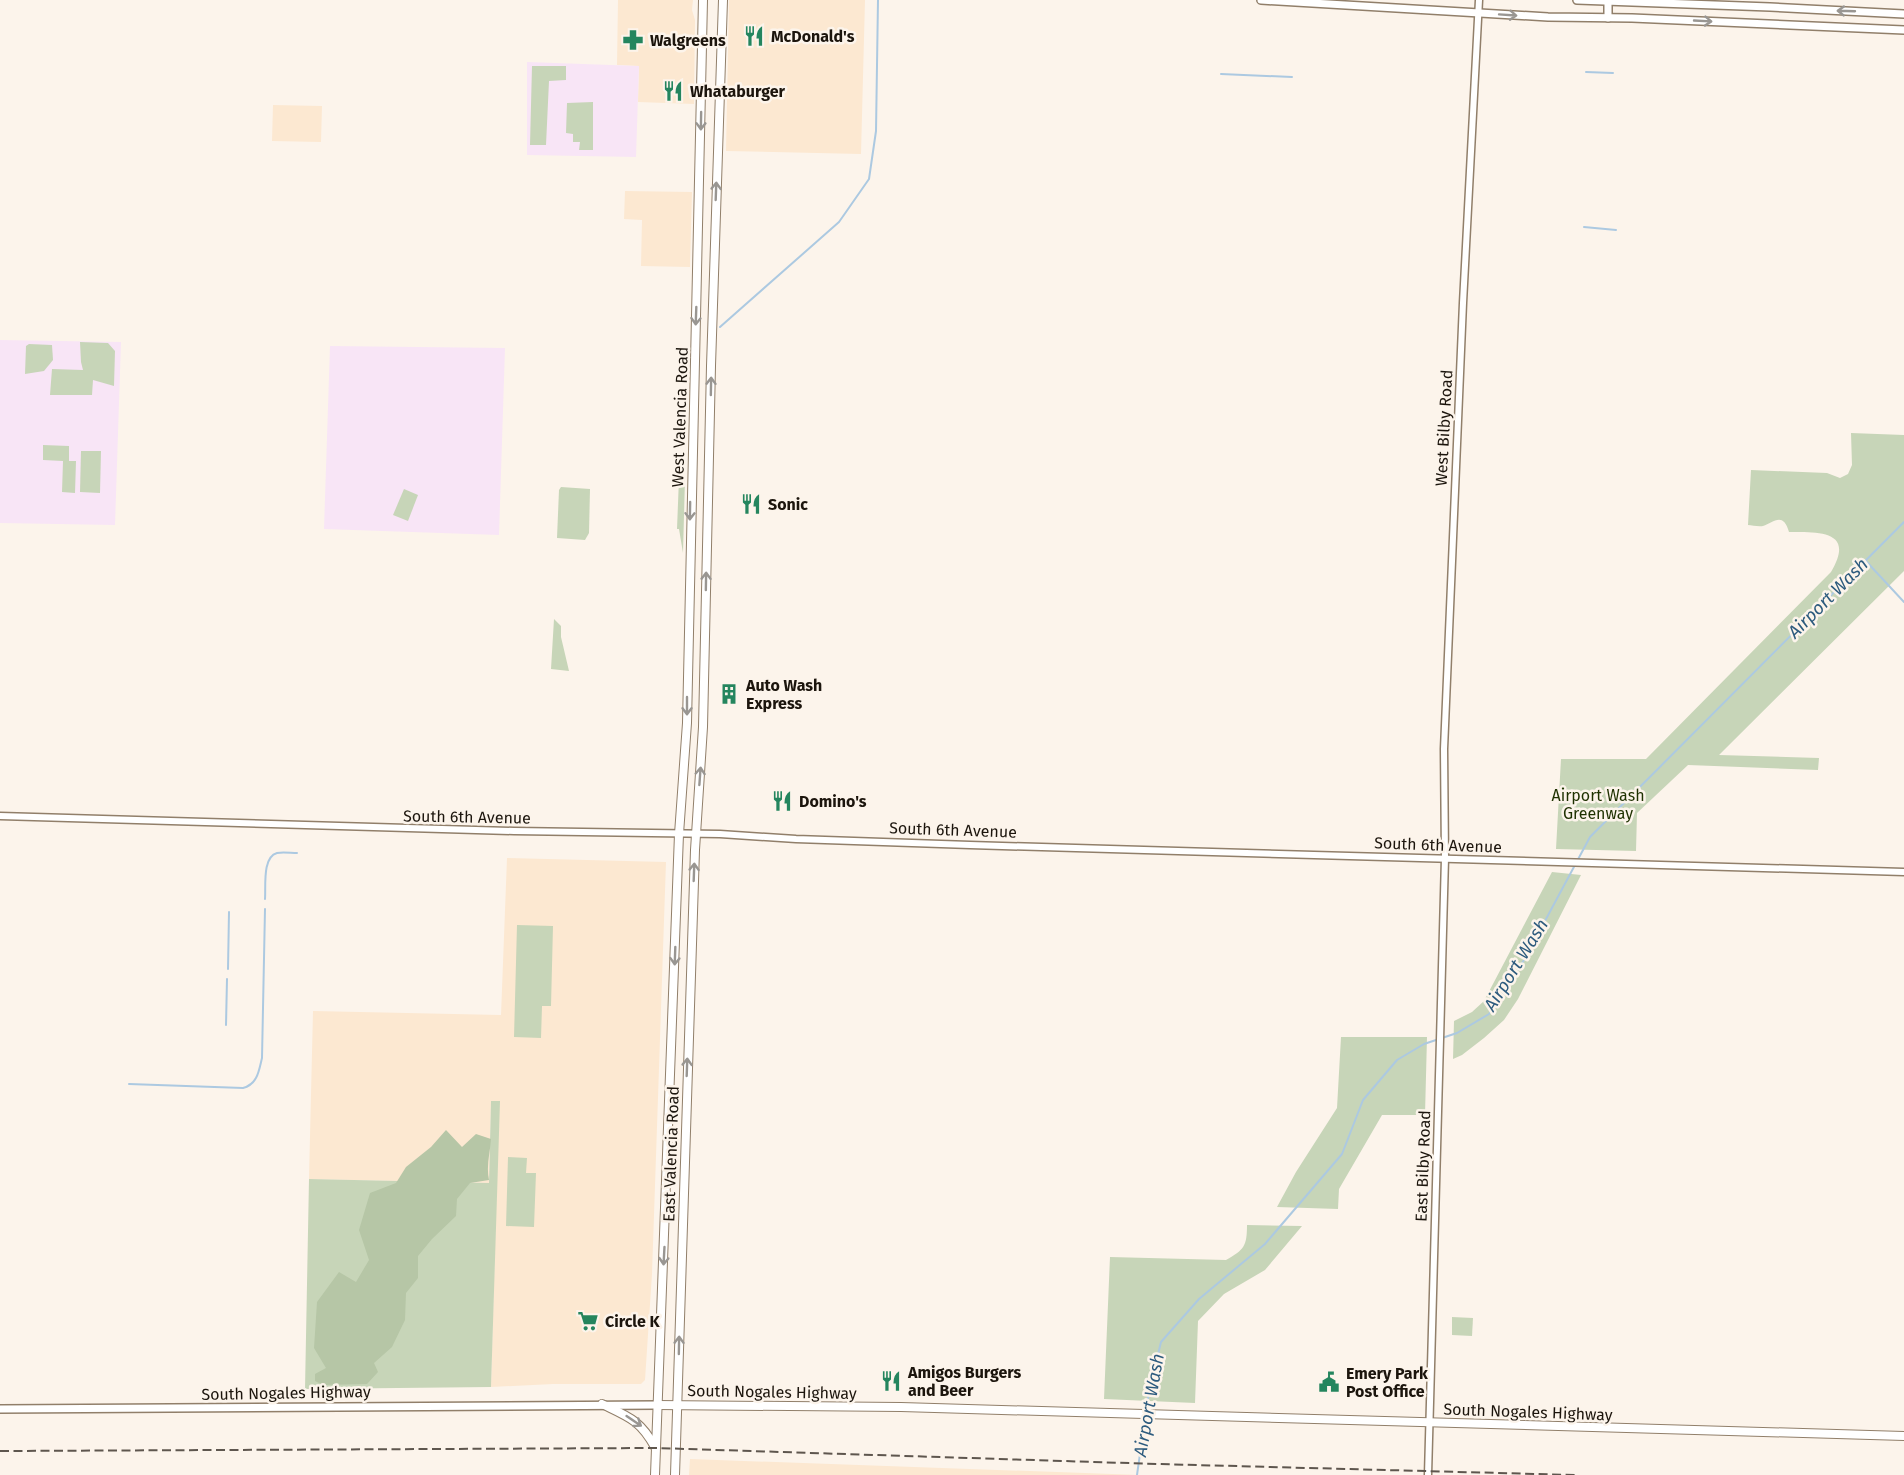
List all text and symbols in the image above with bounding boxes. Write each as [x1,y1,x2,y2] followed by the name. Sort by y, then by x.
[1836,6,1856,17] one-way arrow
[1498,10,1518,21] one-way arrow
[1693,16,1713,27] one-way arrow
[742,24,766,48] restaurant icon: McDonald's
[771,27,855,46] place label: McDonald's
[621,28,645,52] pharmacy icon: Walgreens
[650,31,726,50] place label: Walgreens
[661,79,685,103] restaurant icon: Whataburger
[690,82,786,101] place label: Whataburger
[695,111,707,131] one-way arrow
[710,182,722,202] one-way arrow
[690,306,702,326] one-way arrow
[668,346,692,488] street label: West Valencia Road
[1431,369,1457,487] street label: West Bilby Road
[705,376,716,396] one-way arrow
[739,492,763,516] restaurant icon: Sonic
[768,495,808,514] place label: Sonic
[685,501,696,521] one-way arrow
[1783,553,1873,643] water label: Airport Wash
[700,571,712,591] one-way arrow
[745,676,822,713] place label: Auto Wash Express
[717,682,741,706] building icon: Auto Wash Express
[681,696,693,716] one-way arrow
[694,766,705,786] one-way arrow
[1551,786,1645,823] park label: Airport Wash Greenway
[770,789,794,813] restaurant icon: Domino's
[799,792,867,811] place label: Domino's
[403,806,531,828] street label: South 6th Avenue
[889,818,1017,842] street label: South 6th Avenue
[1374,833,1502,857] street label: South 6th Avenue
[688,862,700,882] one-way arrow
[1478,915,1553,1016] water label: Airport Wash
[669,945,680,965] one-way arrow
[682,1057,693,1077] one-way arrow
[659,1086,683,1222] street label: East Valencia Road
[1412,1110,1434,1222] street label: East Bilby Road
[658,1245,669,1265] one-way arrow
[576,1309,600,1333] supermarket icon: Circle K
[605,1312,661,1331] place label: Circle K
[673,1336,685,1356] one-way arrow
[1129,1352,1169,1459] water label: Airport Wash
[907,1363,1022,1400] place label: Amigos Burgers and Beer
[1346,1364,1428,1401] place label: Emery Park Post Office
[879,1369,903,1393] restaurant icon: Amigos Burgers and Beer
[1317,1370,1341,1394] public building icon: Emery Park Post Office
[687,1381,857,1403] street label: South Nogales Highway
[201,1382,371,1404] street label: South Nogales Highway
[1443,1400,1613,1424] street label: South Nogales Highway
[625,1415,641,1427] one-way arrow

